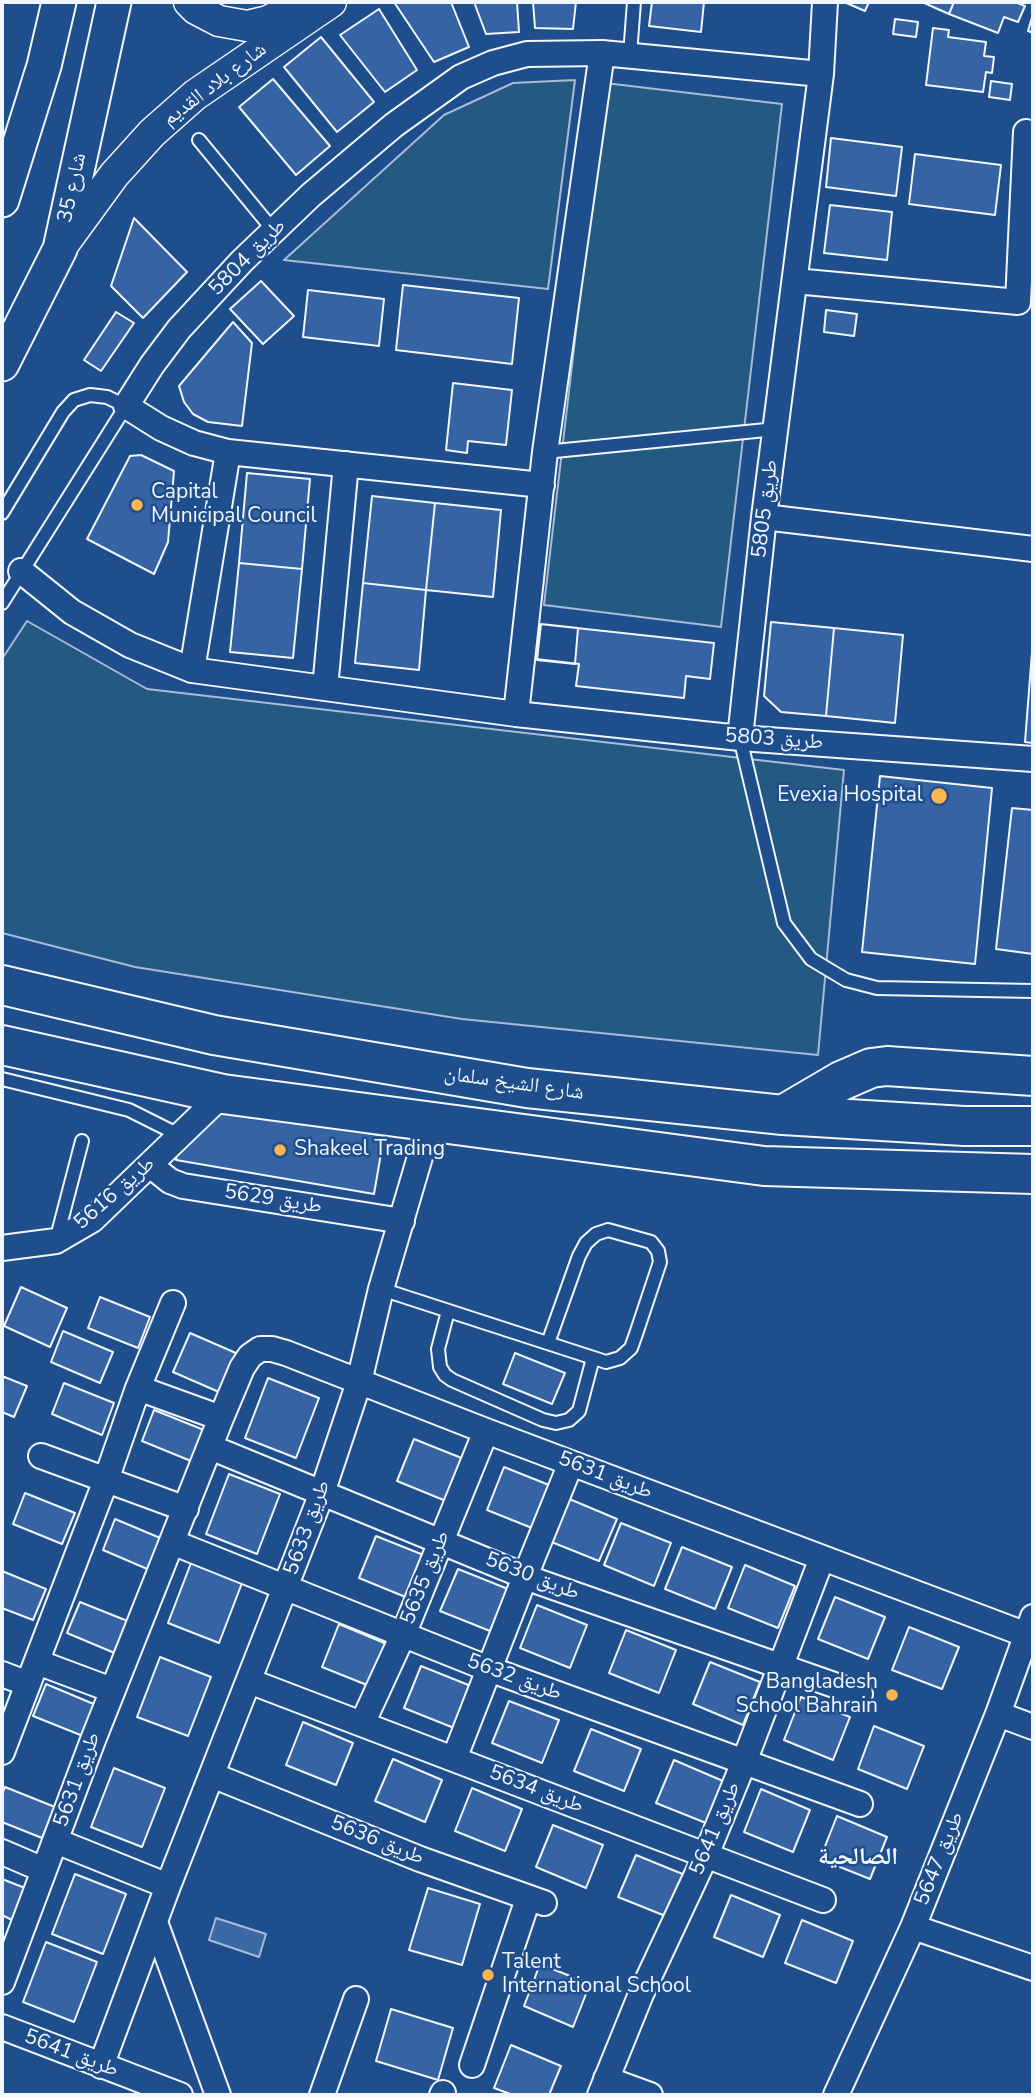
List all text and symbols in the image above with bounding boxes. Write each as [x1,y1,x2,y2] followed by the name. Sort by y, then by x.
[158,38,272,132] street label: شارع بلاد القديم
[53,151,93,225] street label: شارع 35
[204,214,292,302] street label: طريق 5804
[747,458,785,560] street label: طريق 5805
[151,480,317,530] place label: Capital Municipal Council
[129,497,145,513] marker: Capital Municipal Council
[724,724,824,756] street label: طريق 5803
[777,783,923,809] place label: Evexia Hospital
[929,786,949,806] marker: Evexia Hospital
[442,1062,586,1106] street label: شارع الشيخ سلمان
[294,1137,445,1163] place label: Shakeel Trading
[272,1142,288,1158] marker: Shakeel Trading
[69,1152,161,1236] street label: طريق 5616
[222,1180,324,1220] street label: طريق 5629
[554,1447,656,1505] street label: طريق 5631
[279,1477,337,1579] street label: طريق 5633
[396,1527,456,1629] street label: طريق 5635
[481,1548,583,1606] street label: طريق 5630
[463,1649,565,1707] street label: طريق 5632
[736,1670,878,1720] place label: Bangladesh School Bahrain
[884,1687,900,1703] marker: Bangladesh School Bahrain
[49,1729,107,1831] street label: طريق 5631
[485,1761,587,1819] street label: طريق 5634
[685,1779,747,1879] street label: طريق 5641
[910,1808,970,1910] street label: طريق 5647
[326,1811,428,1871] street label: طريق 5636
[818,1844,898,1872] district label: الصالحية
[502,1950,691,2000] place label: Talent International School
[480,1967,496,1983] marker: Talent International School
[20,2025,122,2083] street label: طريق 5641

